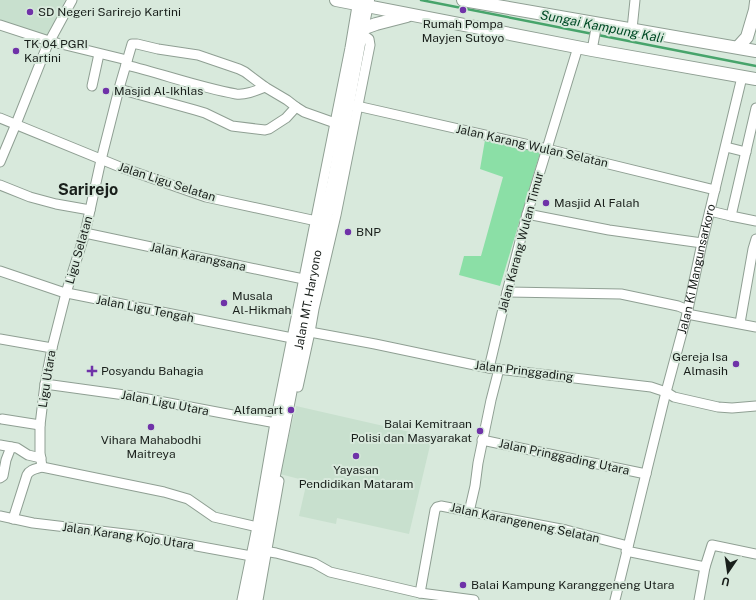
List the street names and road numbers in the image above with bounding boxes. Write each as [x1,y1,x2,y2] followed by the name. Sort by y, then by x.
[455,122,610,170] street label: Jalan Karang Wulan Selatan
[117,160,217,204] street label: Jalan Ligu Selatan
[495,170,547,314] street label: Jalan Karang Wulan Timur
[675,202,718,336] street label: Jalan Ki Mangunsarkoro
[63,214,95,286] street label: Ligu Selatan
[149,240,247,274] street label: Jalan Karangsana
[292,248,325,351] street label: Jalan MT. Haryono
[95,293,195,325] street label: Jalan Ligu Tengah
[36,349,58,409] street label: Ligu Utara
[474,358,574,384] street label: Jalan Pringgading
[120,388,210,418] street label: Jalan Ligu Utara
[497,436,631,478] street label: Jalan Pringgading Utara
[449,500,601,546] street label: Jalan Karangeneng Selatan
[61,520,195,552] street label: Jalan Karang Kojo Utara

